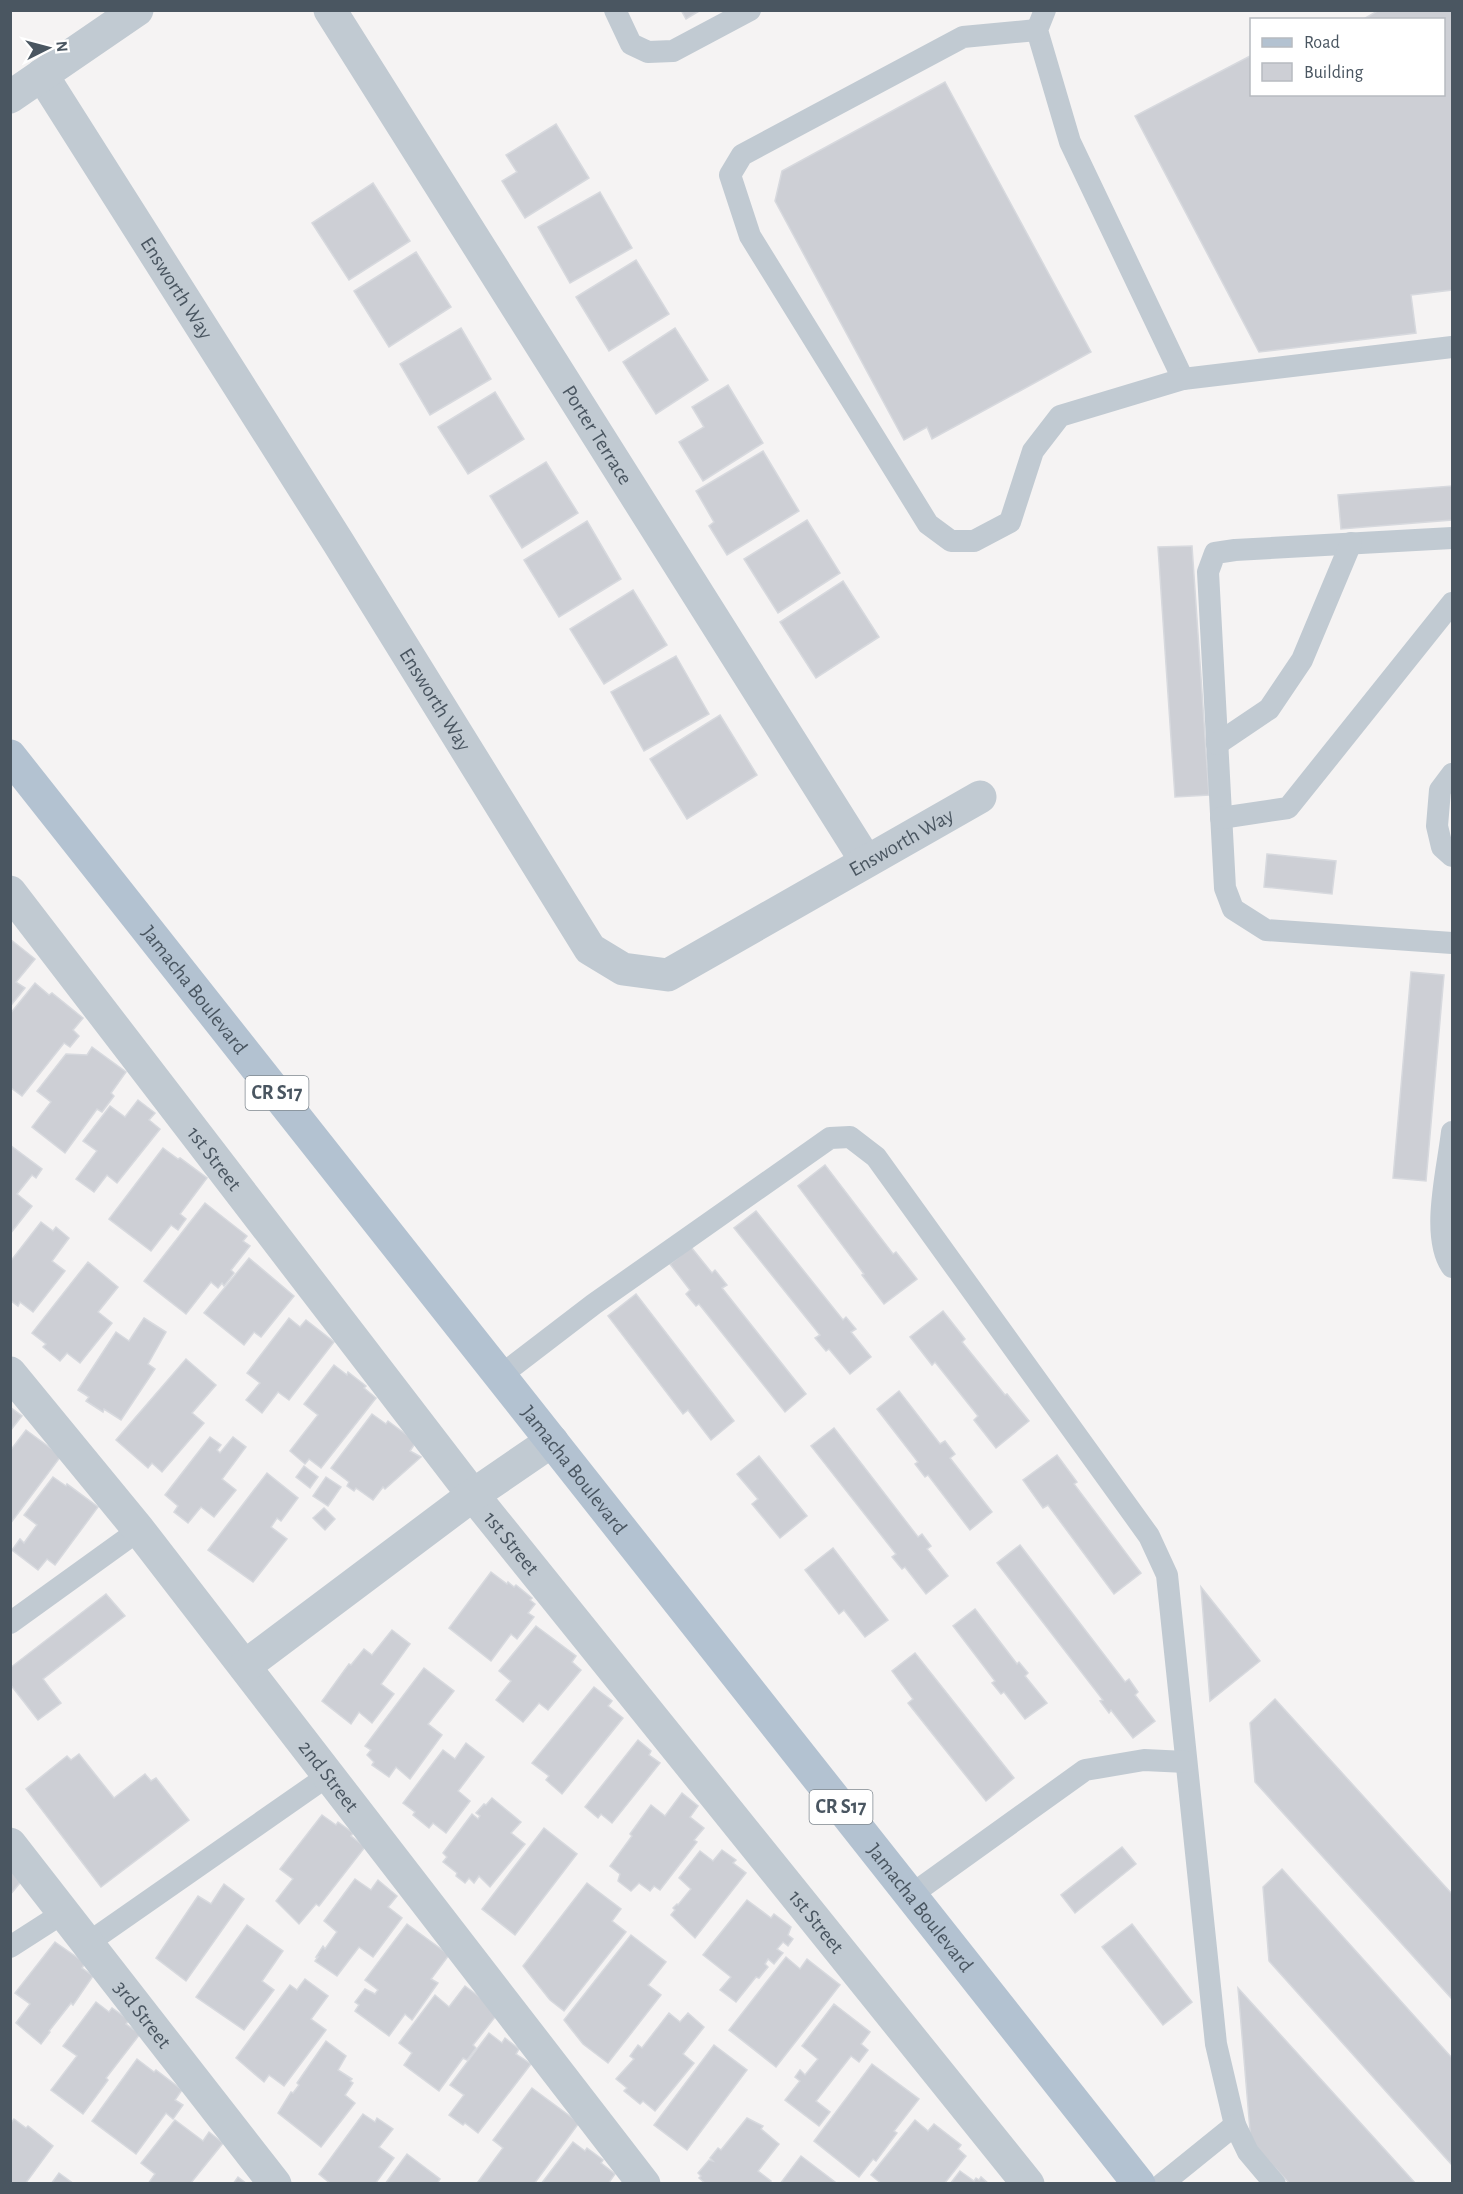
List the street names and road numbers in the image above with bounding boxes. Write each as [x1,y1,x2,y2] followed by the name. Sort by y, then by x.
[137,233,217,343] street label: Ensworth Way
[559,381,636,488] street label: Porter Terrace
[396,644,475,754] street label: Ensworth Way
[845,804,957,880] street label: Ensworth Way
[138,922,252,1058] street label: Jamacha Boulevard
[246,1076,308,1110] road number: CR S17
[184,1123,246,1195] street label: 1st Street
[517,1402,631,1538] street label: Jamacha Boulevard
[480,1507,544,1579] street label: 1st Street
[295,1736,363,1816] street label: 2nd Street
[810,1790,872,1824] road number: CR S17
[864,1839,977,1976] street label: Jamacha Boulevard
[785,1886,848,1957] street label: 1st Street
[110,1977,176,2052] street label: 3rd Street

